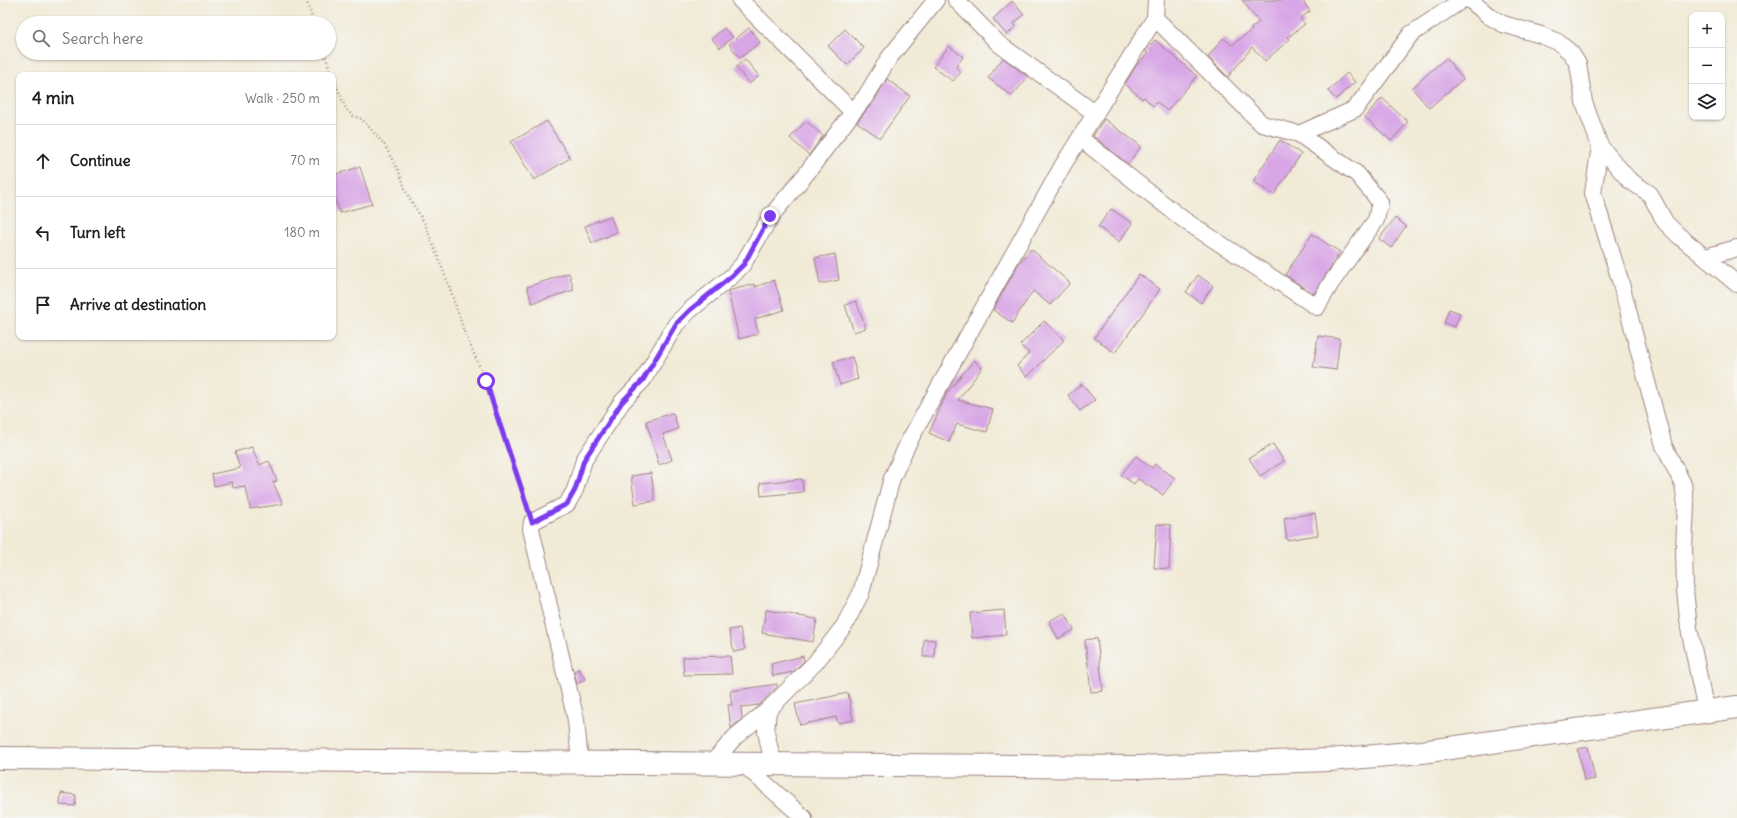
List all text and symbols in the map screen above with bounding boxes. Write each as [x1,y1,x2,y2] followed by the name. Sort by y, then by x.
[1689,12,1725,120] map controls
[1689,12,1725,48] button: +
[16,16,336,60] search box
[30,27,52,49] icon: search
[62,29,143,48] text: Search here
[1689,48,1725,84] button: −
[1689,84,1725,120] button: layers
[32,87,74,109] text: 4 min
[245,90,320,107] text: Walk · 250 m
[32,150,54,172] icon: ahead
[70,151,131,170] text: Continue
[291,152,320,169] text: 70 m
[761,207,779,225] route end
[32,222,54,244] icon: left
[70,223,125,242] text: Turn left
[284,224,320,241] text: 180 m
[32,294,54,316] icon: arrive
[70,295,206,314] text: Arrive at destination
[477,372,495,390] route start

